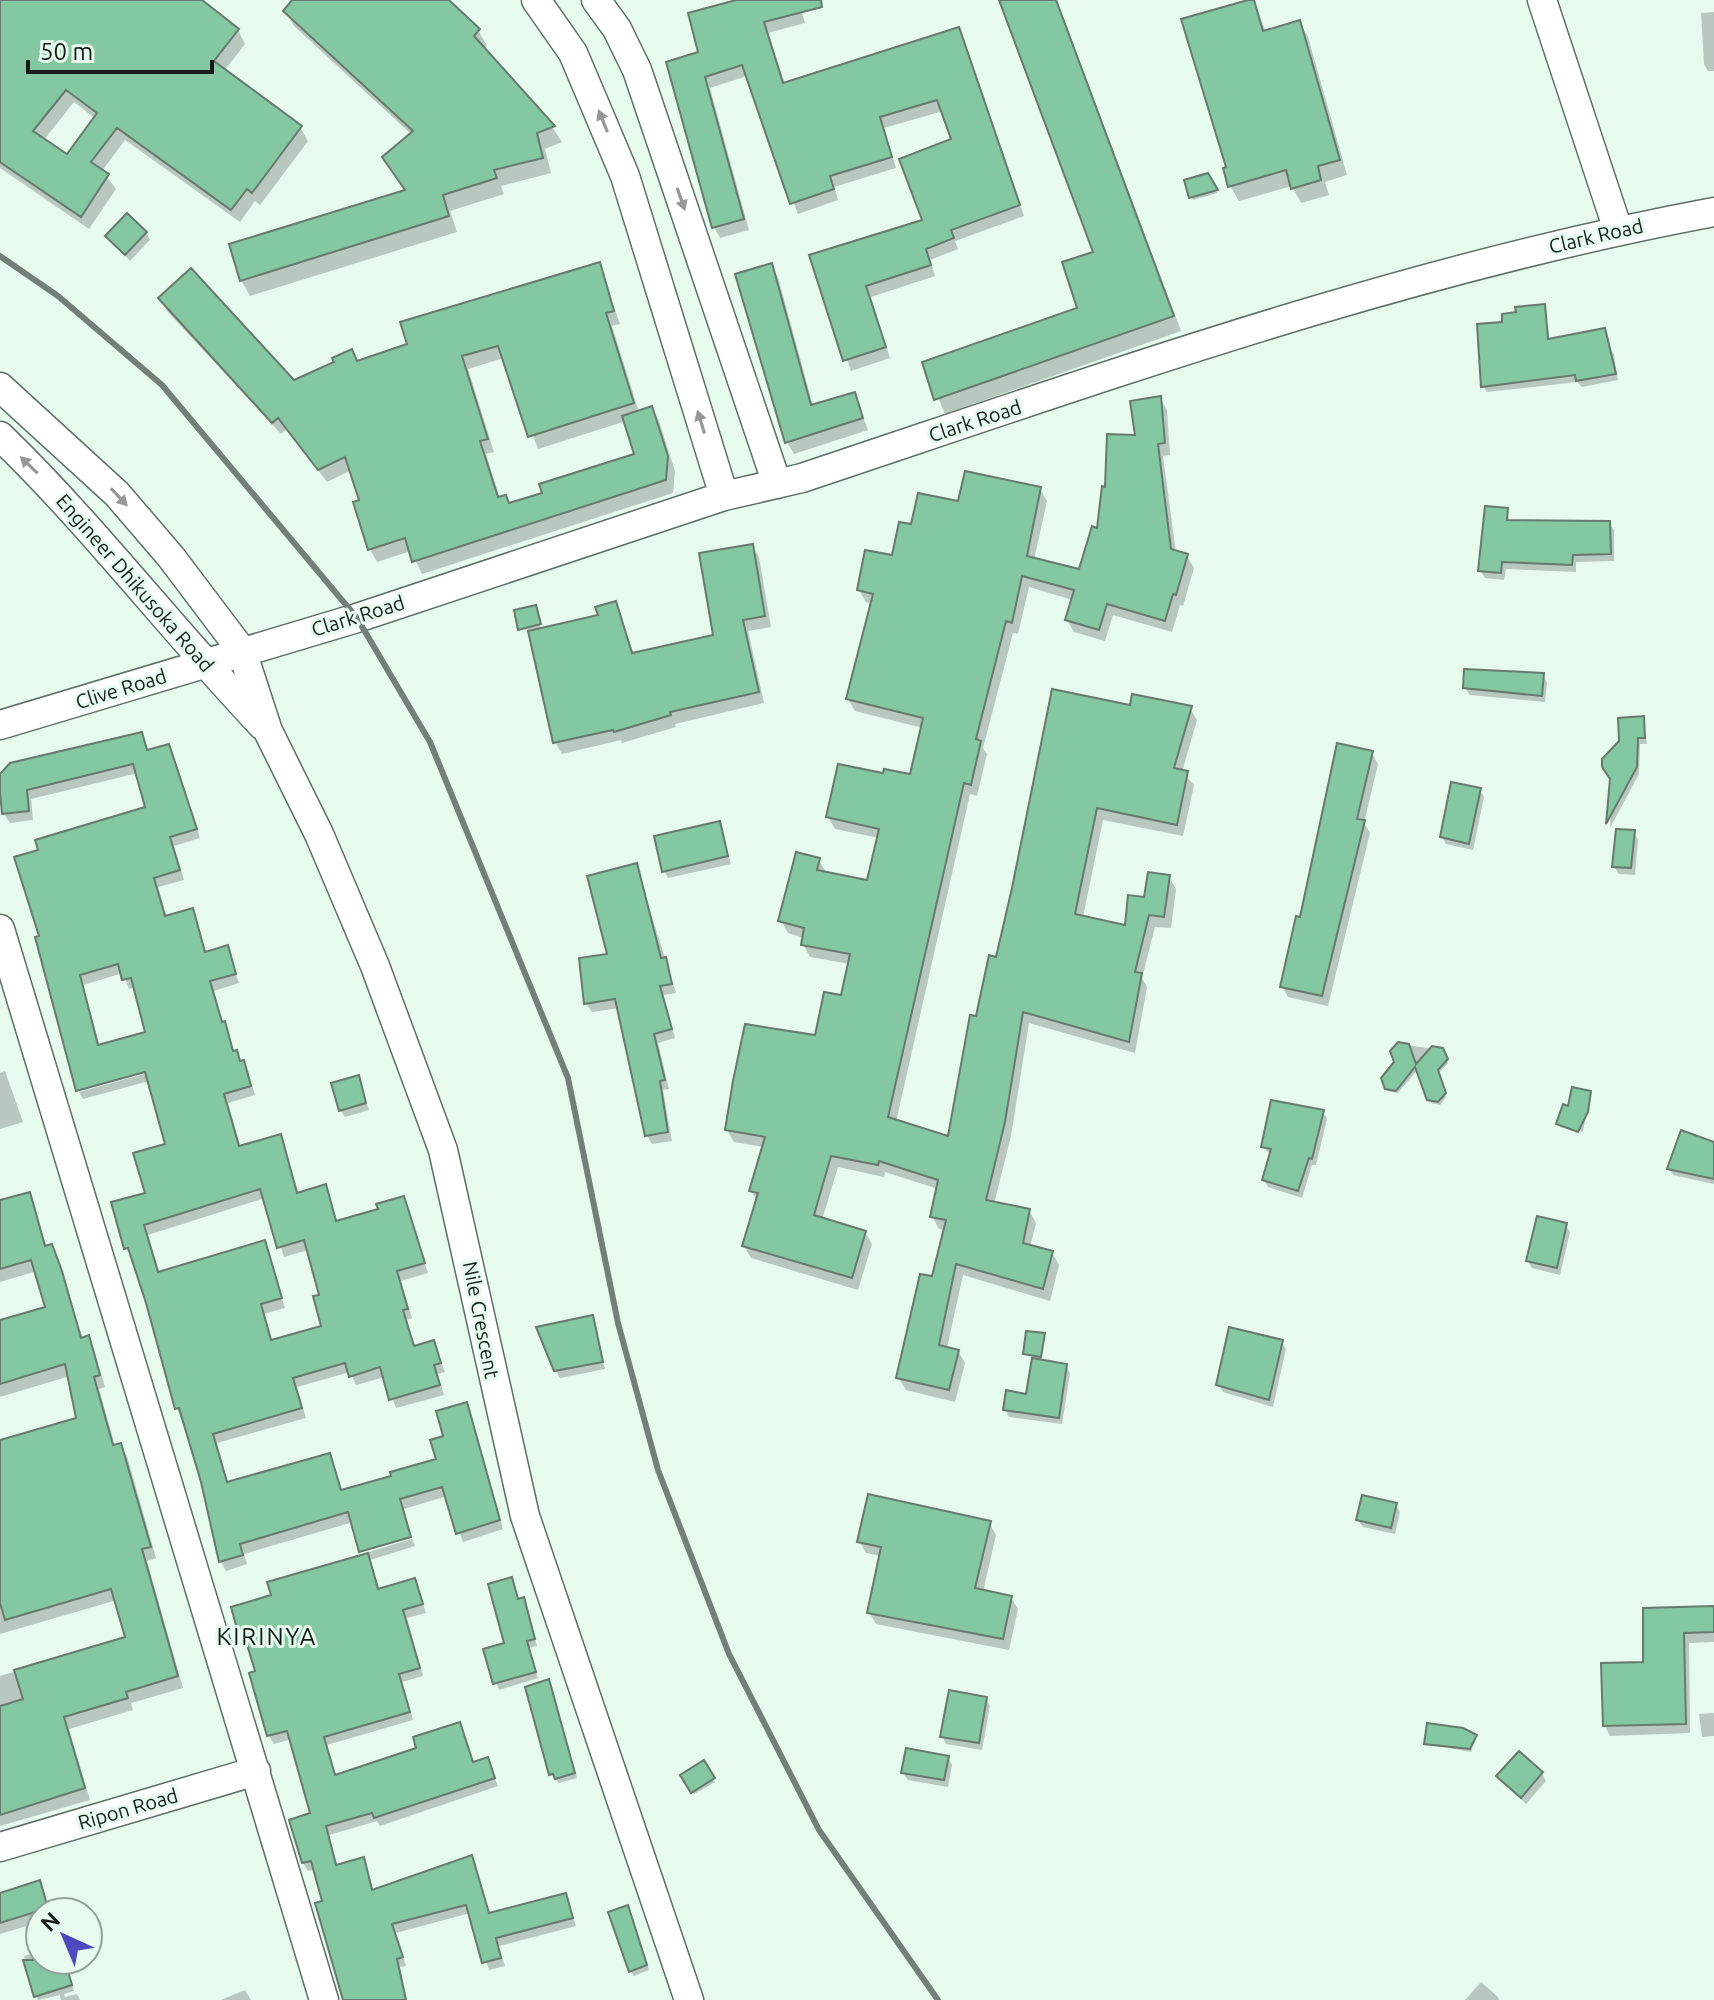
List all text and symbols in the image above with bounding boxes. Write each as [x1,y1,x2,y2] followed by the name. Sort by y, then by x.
[28,24,212,74] scale bar
[40,38,93,65] text: 50 m
[596,109,609,133] one-way arrow
[676,188,688,212] one-way arrow
[1546,213,1645,258] street label: Clark Road
[926,395,1024,446] street label: Clark Road
[694,409,707,433] one-way arrow
[20,456,39,474] one-way arrow
[109,487,127,506] one-way arrow
[52,489,219,676] street label: Engineer Dhikusoka Road
[308,590,407,641] street label: Clark Road
[73,664,169,713] street label: Clive Road
[459,1259,504,1381] street label: Nile Crescent
[217,1623,317,1650] district label: KIRINYA
[75,1783,180,1834] street label: Ripon Road
[24,1896,104,1976] north arrow
[35,1907,64,1936] text: N

